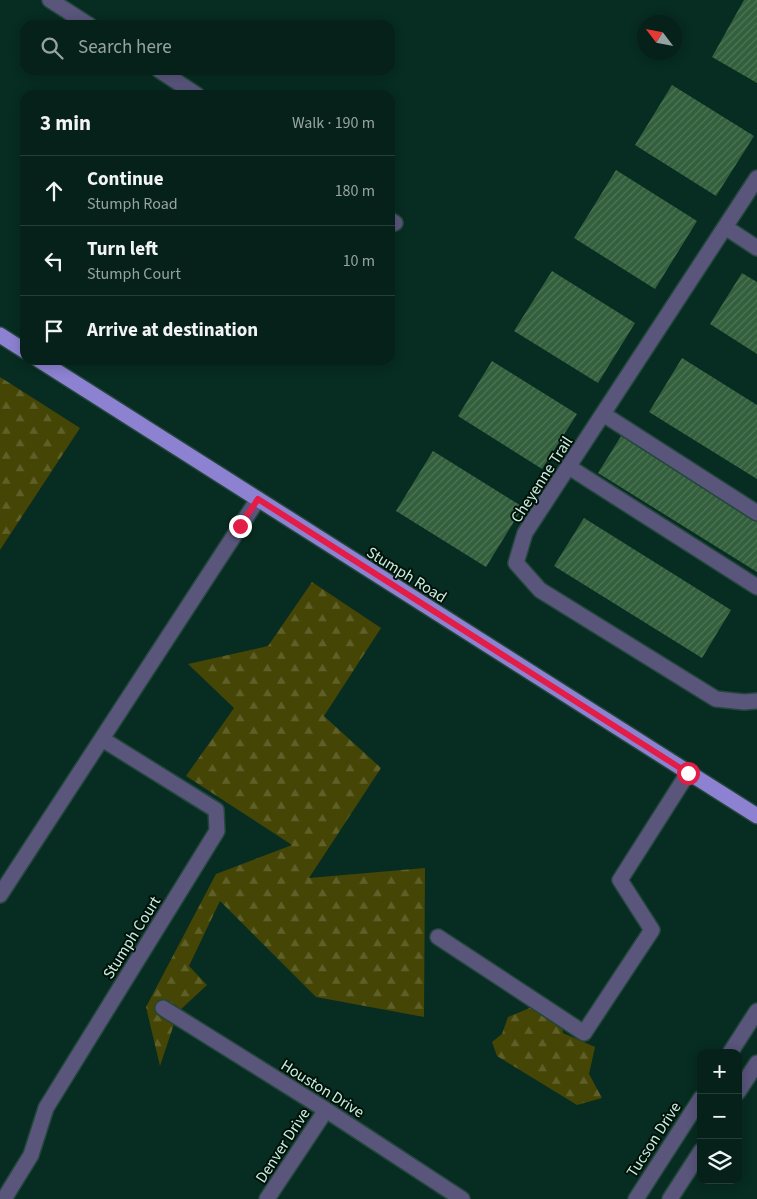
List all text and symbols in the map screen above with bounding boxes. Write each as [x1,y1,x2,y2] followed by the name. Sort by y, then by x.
[637,15,682,60] north arrow
[20,20,395,75] search box
[38,34,66,62] icon: search
[78,34,172,61] text: Search here
[40,108,91,138] text: 3 min
[292,112,375,134] text: Walk · 190 m
[87,166,164,193] text: Continue
[40,177,68,205] icon: ahead
[335,180,375,202] text: 180 m
[87,193,178,215] text: Stumph Road
[87,236,158,263] text: Turn left
[40,247,68,275] icon: left
[343,250,375,272] text: 10 m
[87,263,181,285] text: Stumph Court
[40,317,68,345] icon: arrive
[87,317,258,344] text: Arrive at destination
[506,432,578,527] street label: Cheyenne Trail
[229,515,252,538] route end
[362,541,451,608] street label: Stumph Road
[677,762,700,785] route start
[98,891,166,983] street label: Stumph Court
[697,1049,742,1184] map controls
[697,1049,742,1094] button: +
[276,1054,368,1123] street label: Houston Drive
[697,1094,742,1139] button: −
[621,1098,686,1182] street label: Tucson Drive
[250,1104,315,1187] street label: Denver Drive
[697,1139,742,1184] button: layers

